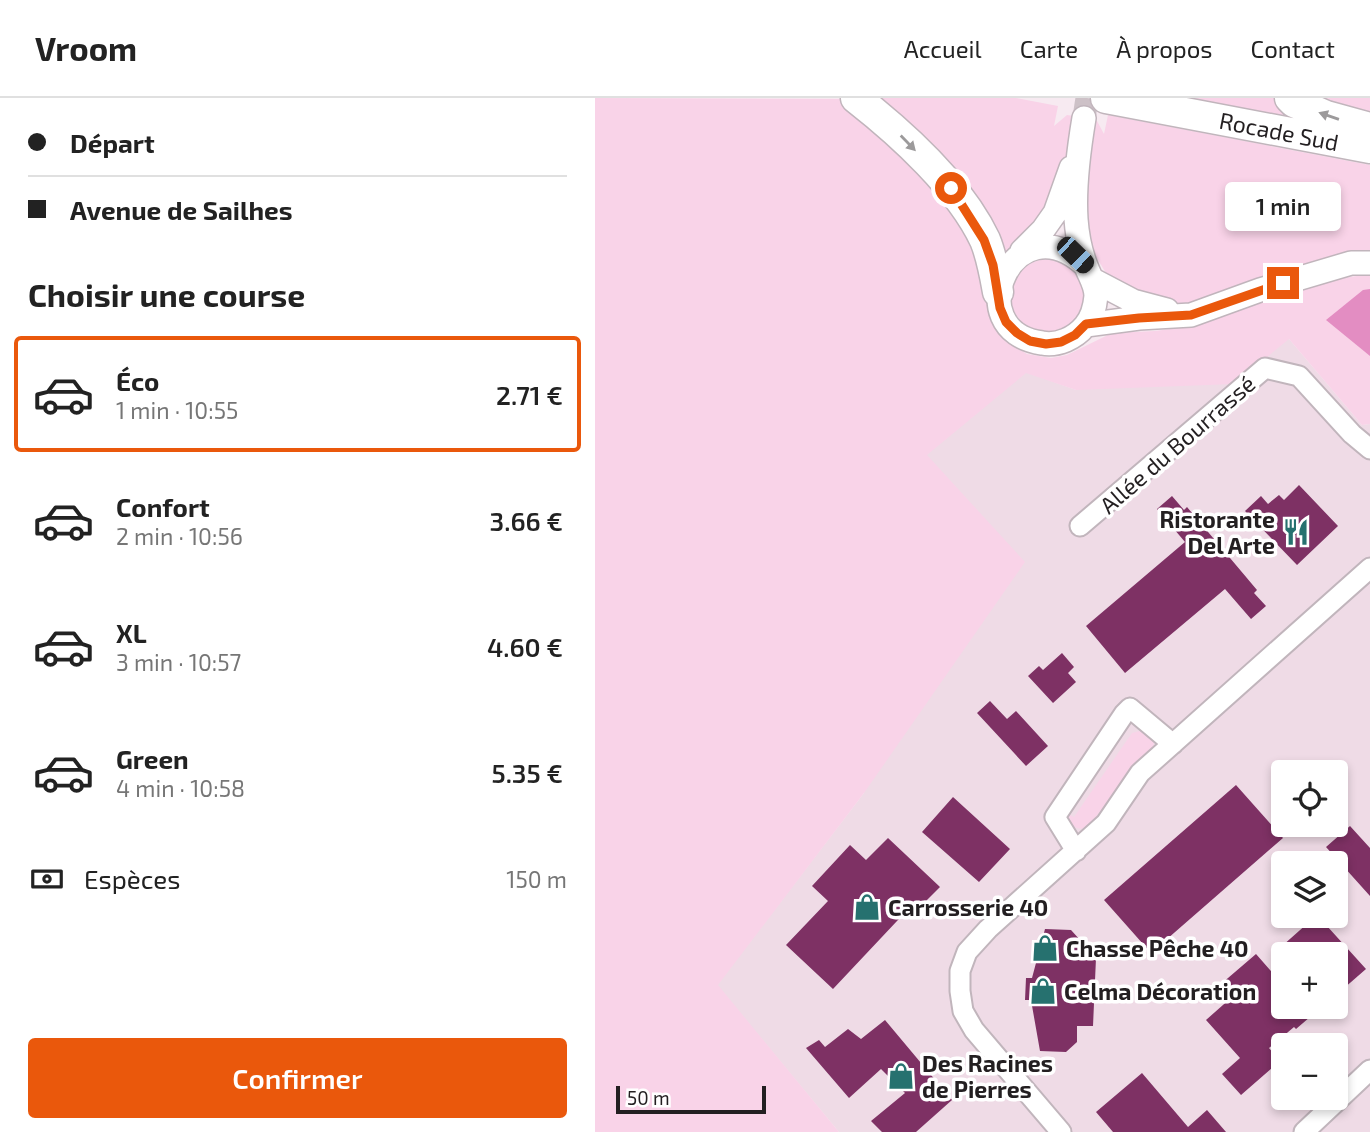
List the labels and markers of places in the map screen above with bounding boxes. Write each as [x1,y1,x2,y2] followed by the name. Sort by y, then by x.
[1159,505,1275,559] place label: Ristorante Del Arte
[1281,517,1311,547] restaurant icon: Ristorante Del Arte
[852,892,882,922] shop icon: Carrosserie 40
[888,893,1048,921] place label: Carrosserie 40
[1030,933,1060,963] shop icon: Chasse Pêche 40
[1066,934,1249,962] place label: Chasse Pêche 40
[1028,976,1058,1006] shop icon: Celma Décoration
[1064,977,1256,1005] place label: Celma Décoration
[922,1049,1053,1103] place label: Des Racines de Pierres
[886,1061,916,1091] shop icon: Des Racines de Pierres

